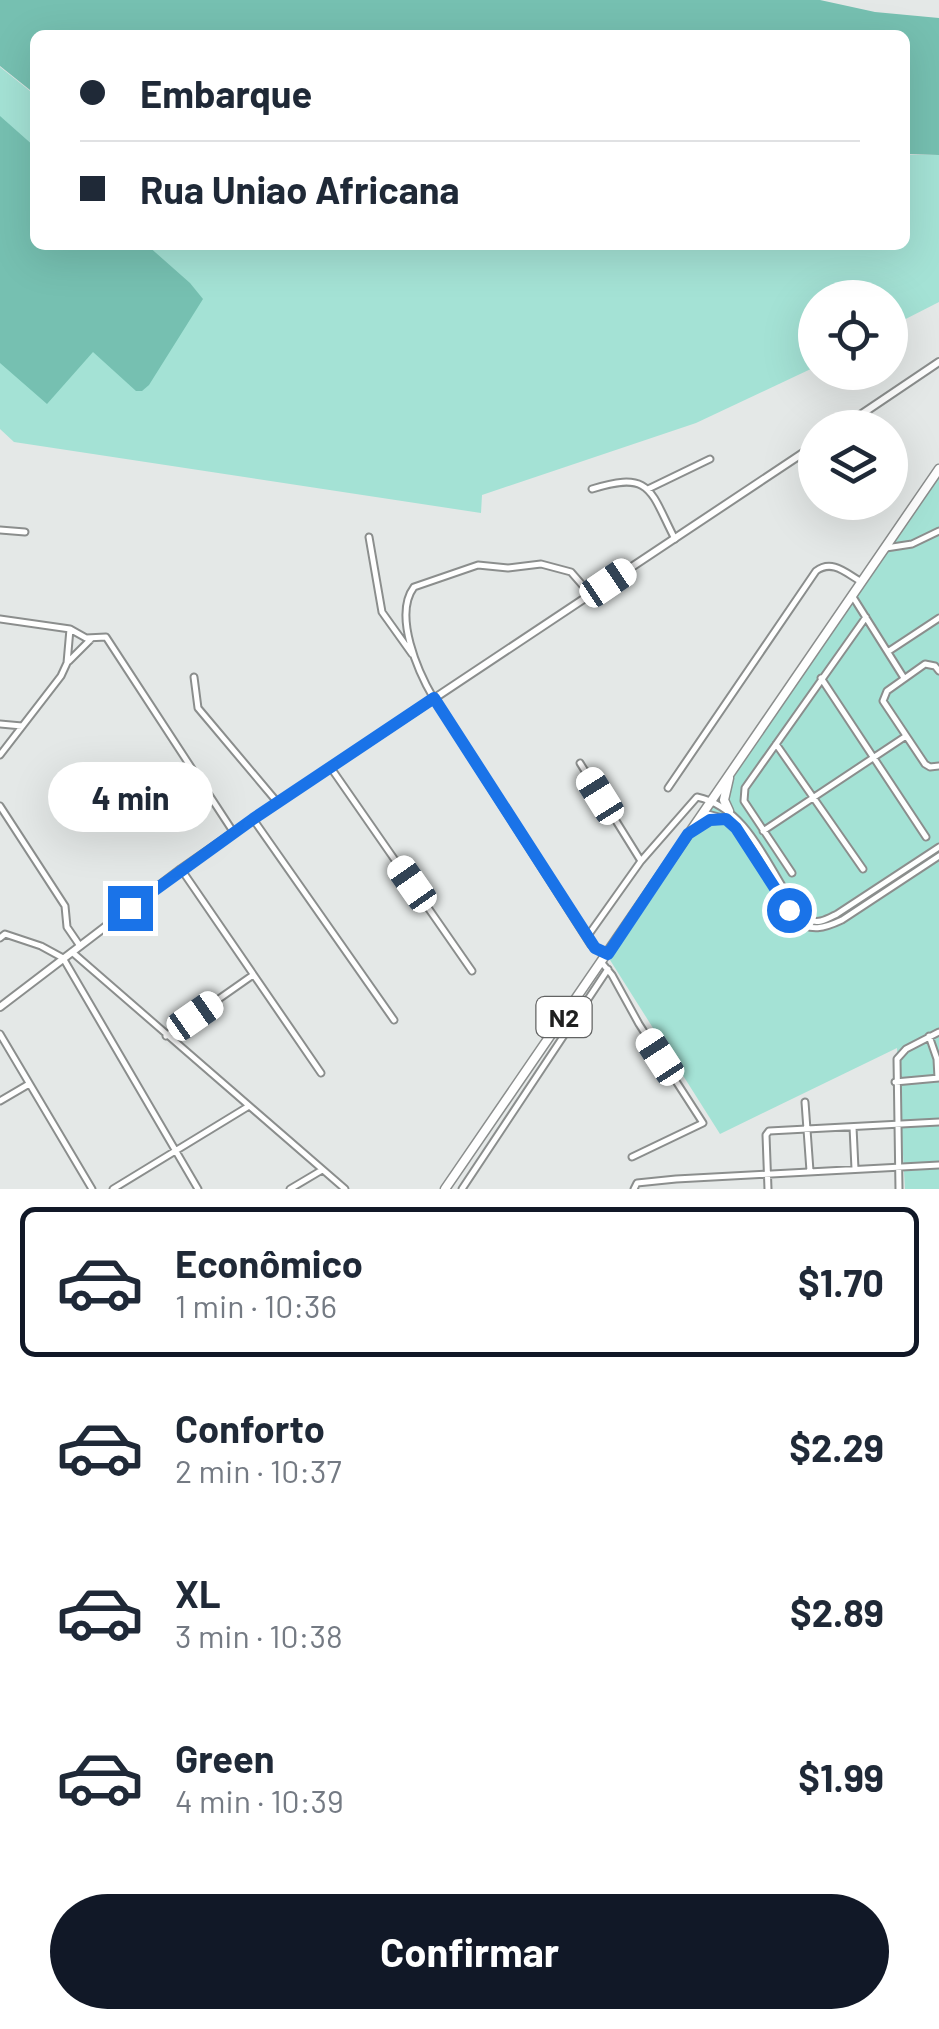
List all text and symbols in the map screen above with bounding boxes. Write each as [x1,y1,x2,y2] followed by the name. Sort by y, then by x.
[140,70,312,116] text: Embarque
[140,166,460,212] text: Rua Uniao Africana
[798,280,908,520] map controls
[798,280,908,390] button: locate
[798,410,908,520] button: layers
[575,554,641,612] car
[48,763,212,833] callout: 4 min
[571,763,629,829] car
[91,778,170,816] text: 4 min
[383,851,441,917] car
[108,886,153,931] route end
[767,888,812,933] route start
[162,987,228,1045] car
[536,997,592,1037] road number: N2
[631,1024,689,1090] car
[55,1237,145,1327] icon: car
[175,1240,363,1286] text: Econômico
[798,1259,884,1305] text: $1.70
[175,1286,337,1324] text: 1 min · 10:36
[55,1402,145,1492] icon: car
[175,1405,325,1451] text: Conforto
[789,1424,884,1470] text: $2.29
[175,1451,342,1489] text: 2 min · 10:37
[55,1567,145,1657] icon: car
[175,1570,221,1616] text: XL
[790,1589,884,1635] text: $2.89
[175,1616,343,1654] text: 3 min · 10:38
[55,1732,145,1822] icon: car
[175,1735,275,1781] text: Green
[798,1754,884,1800] text: $1.99
[175,1781,344,1819] text: 4 min · 10:39
[50,1894,889,2009] button: Confirmar

